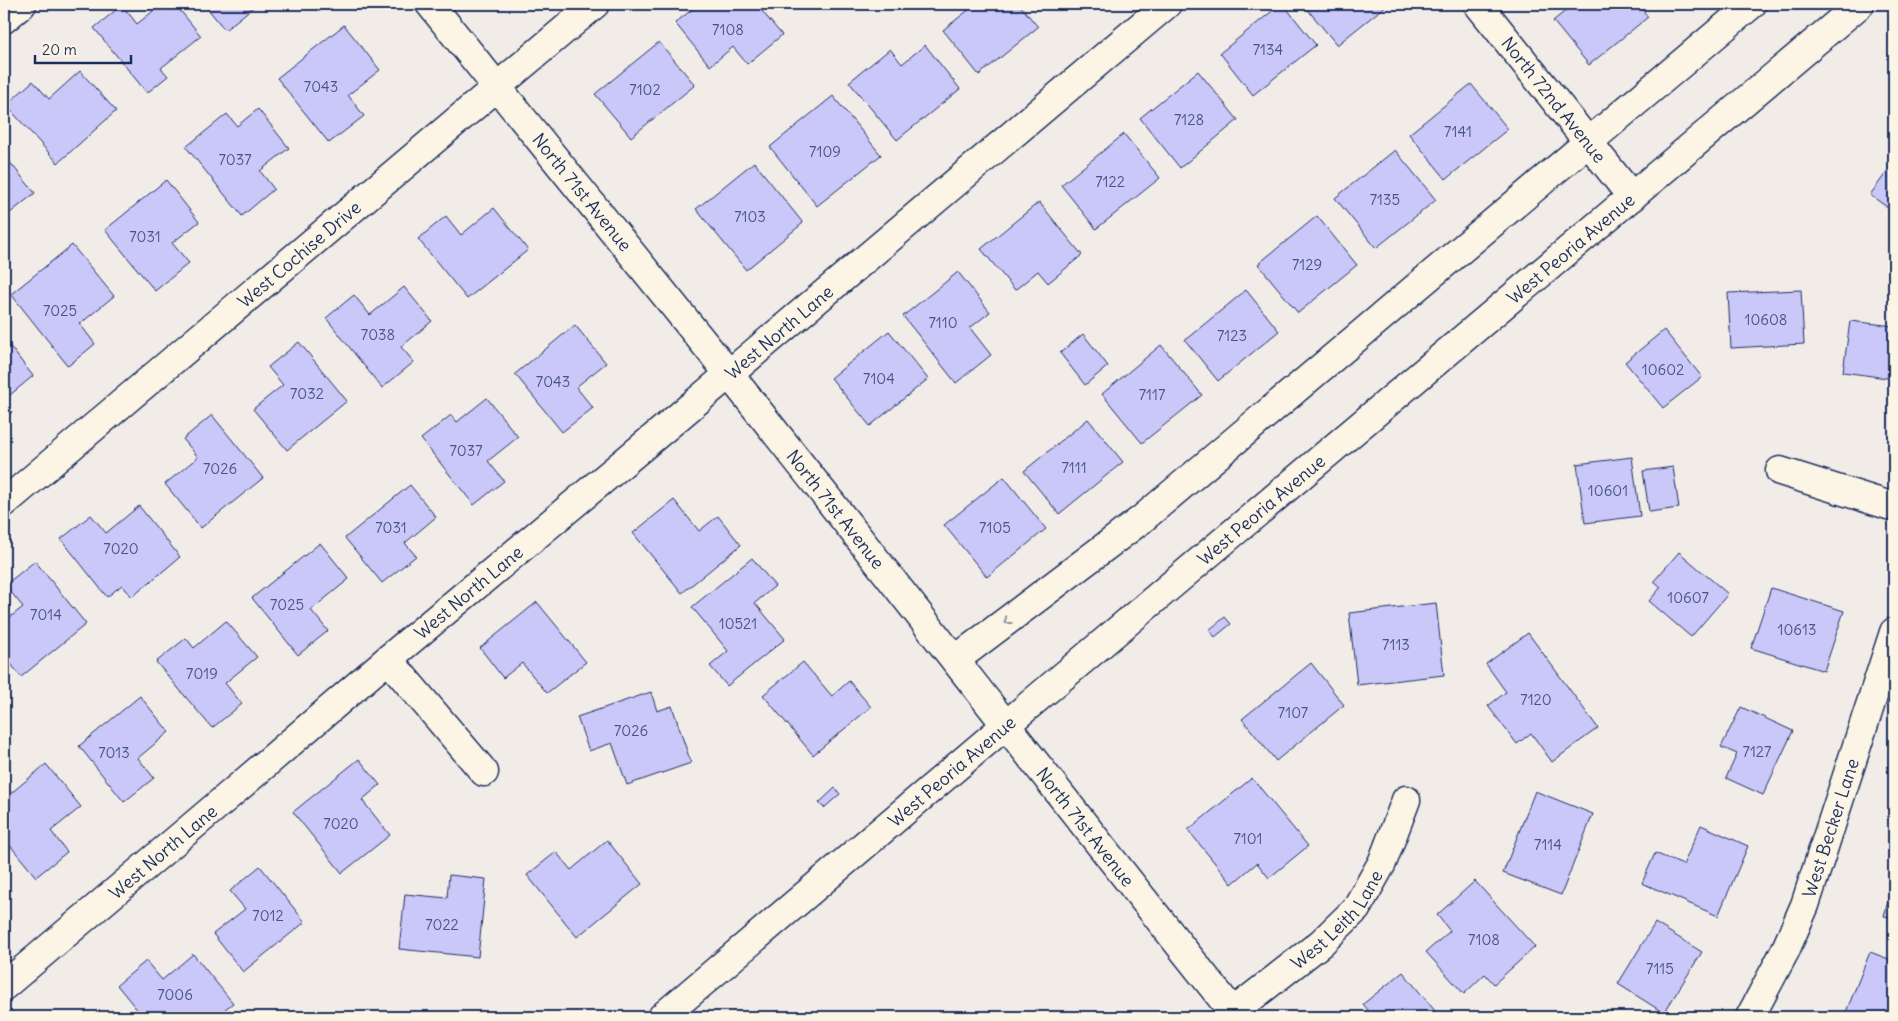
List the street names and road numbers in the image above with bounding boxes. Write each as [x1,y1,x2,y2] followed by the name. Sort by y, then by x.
[1497,32,1611,167] street label: North 72nd Avenue
[528,128,637,256] street label: North 71st Avenue
[1502,188,1639,309] street label: West Peoria Avenue
[233,195,365,313] street label: West Cochise Drive
[720,280,838,384] street label: West North Lane
[782,445,890,573] street label: North 71st Avenue
[1192,449,1330,570] street label: West Peoria Avenue
[409,540,527,644] street label: West North Lane
[883,710,1020,832] street label: West Peoria Avenue
[1797,755,1864,900] street label: West Becker Lane
[1032,762,1140,891] street label: North 71st Avenue
[104,799,221,904] street label: West North Lane
[1286,866,1387,974] street label: West Leith Lane

